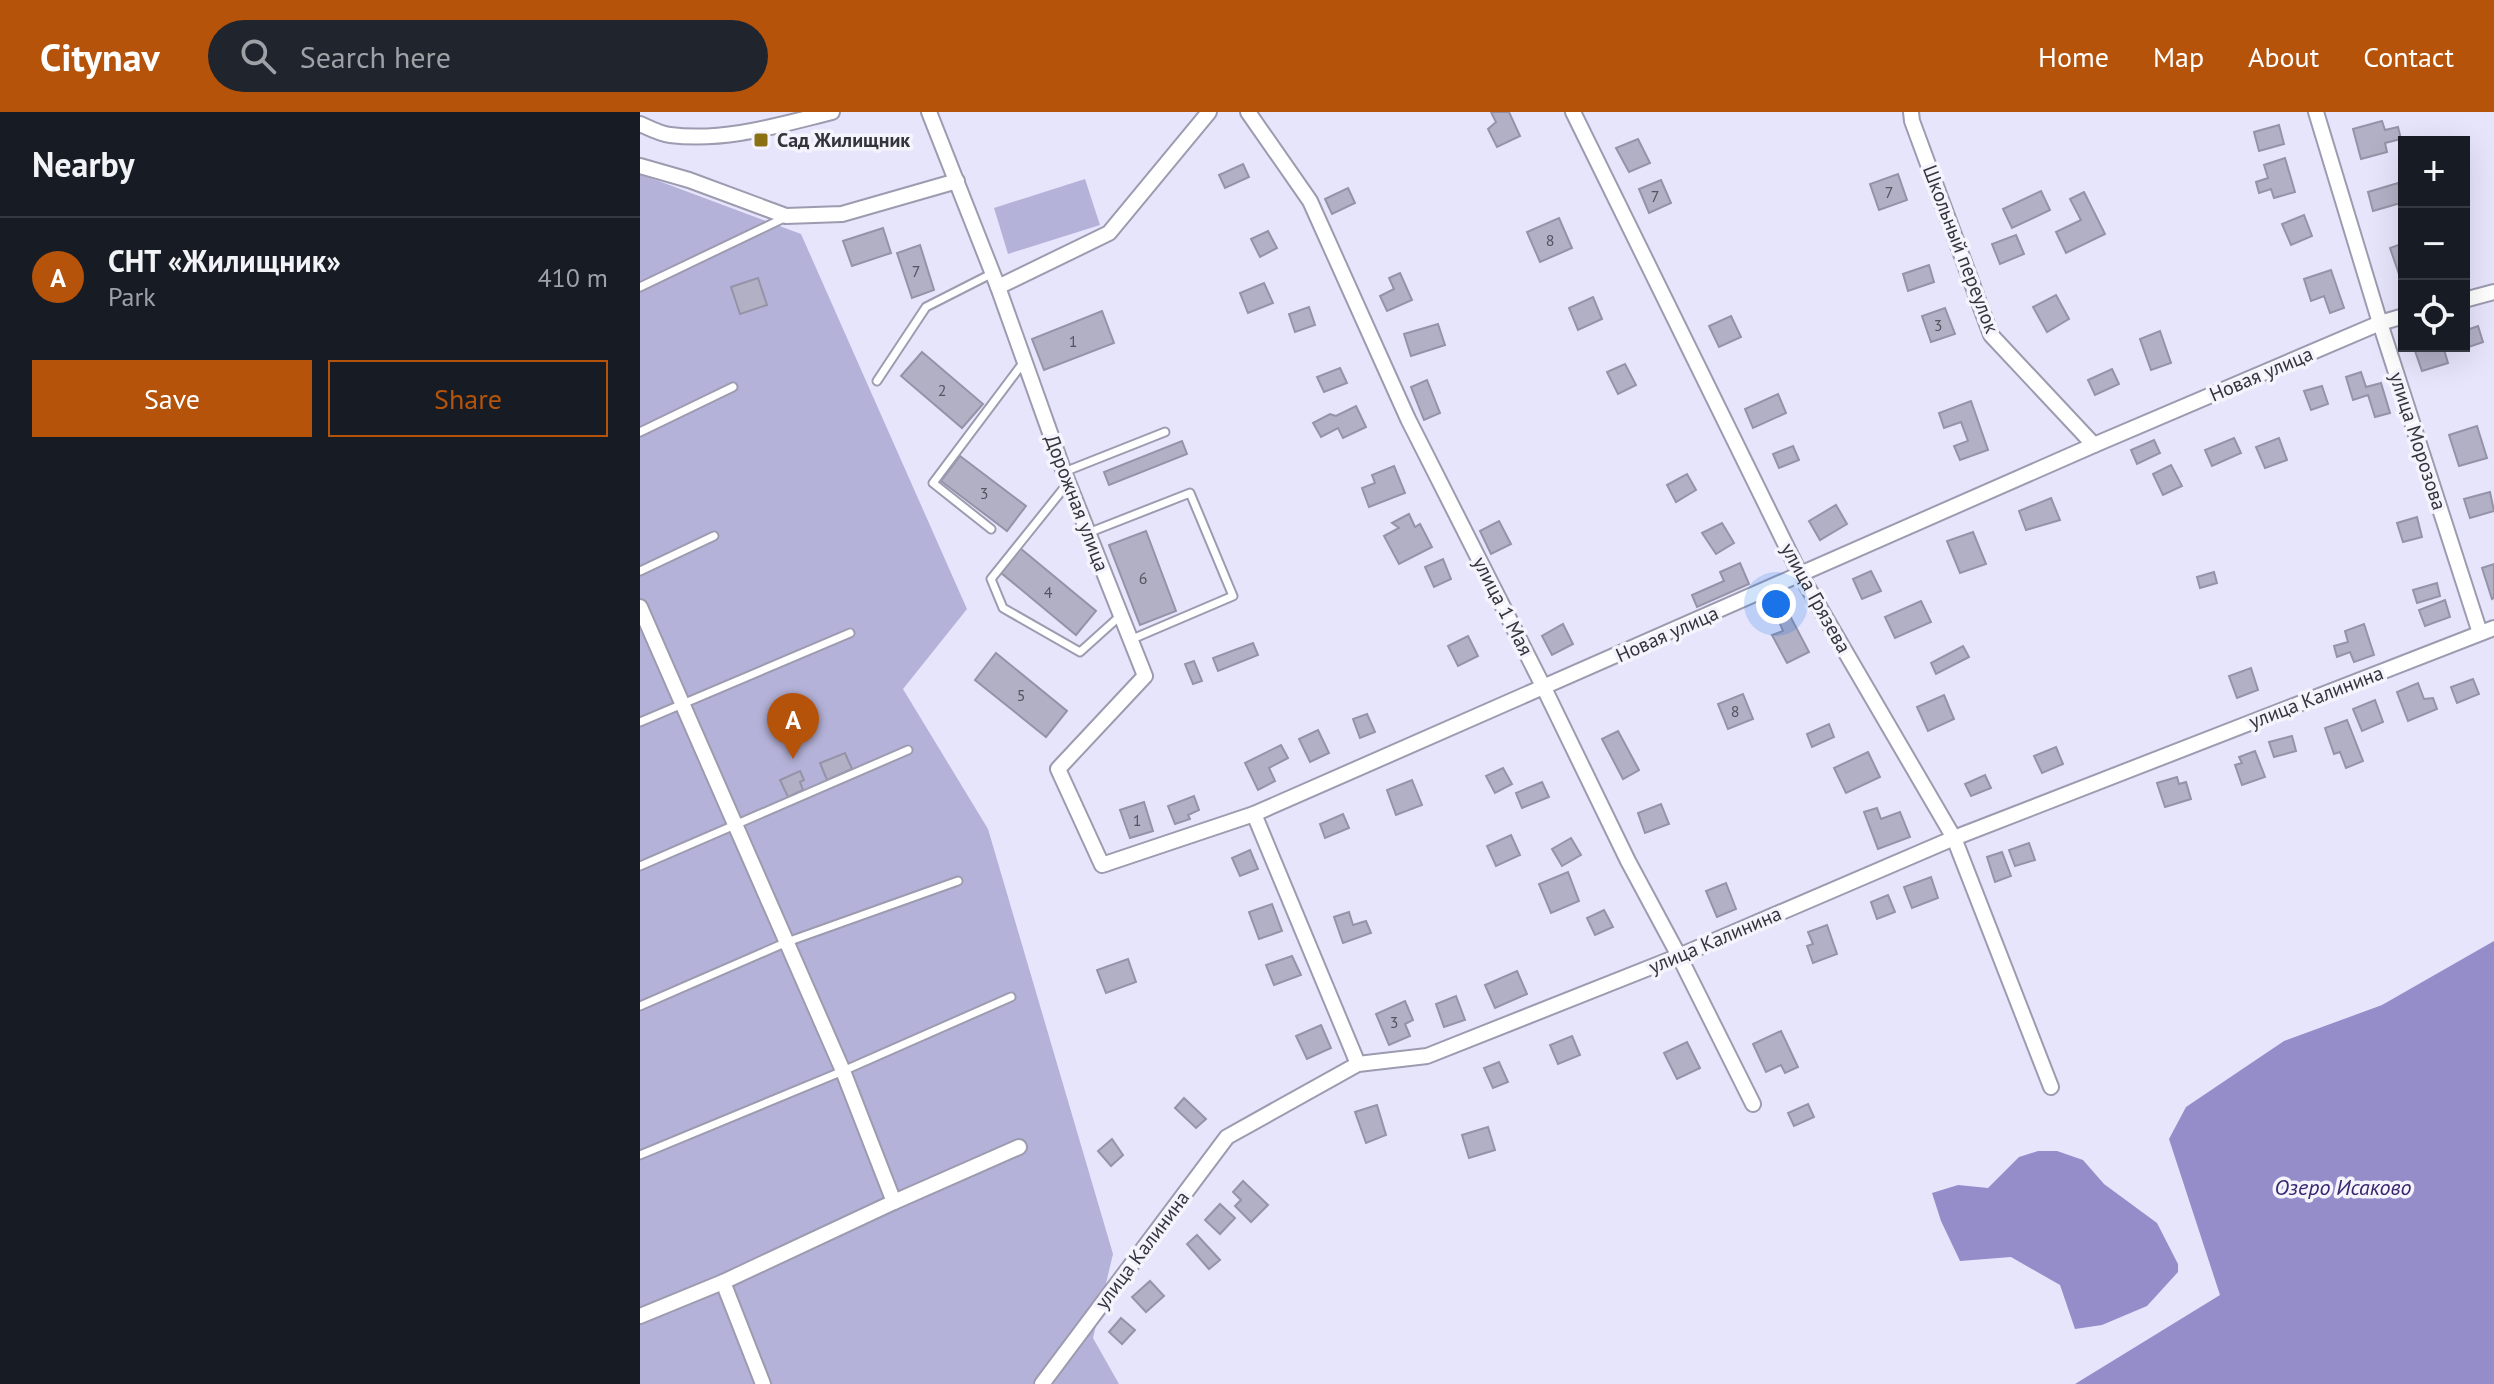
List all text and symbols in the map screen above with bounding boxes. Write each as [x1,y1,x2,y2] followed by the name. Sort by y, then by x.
[208,20,768,92] search box
[40,32,160,81] text: Citynav
[236,34,280,78] icon: search
[300,37,451,76] text: Search here
[2038,38,2109,75] text: Home
[2153,38,2204,75] text: Map
[2248,38,2319,75] text: About
[2363,38,2454,75] text: Contact
[777,127,910,153] place label: Сад Жилищник
[752,131,770,149] marker: Сад Жилищник
[2398,136,2470,352] map controls
[2398,136,2470,208] button: +
[32,142,134,186] text: Nearby
[1917,161,2005,337] street label: Школьный переулок
[1885,182,1893,202] house number: 7
[1651,186,1659,206] house number: 7
[2398,208,2470,280] button: −
[1546,230,1554,250] house number: 8
[108,241,341,280] text: СНТ «Жилищник»
[50,261,66,294] text: A
[537,261,608,294] text: 410 m
[912,261,920,281] house number: 7
[108,280,156,313] text: Park
[2398,280,2470,352] button: locate
[1934,315,1942,335] house number: 3
[1069,331,1077,351] house number: 1
[2205,341,2317,407] street label: Новая улица
[32,360,312,437] button: Save
[328,360,608,437] button: Share
[2383,369,2453,513] street label: улица Морозова
[938,380,946,400] house number: 2
[1039,431,1115,575] street label: Дорожная улица
[980,483,988,503] house number: 3
[1775,538,1857,658] street label: улица Грязева
[1467,552,1539,660] street label: улица 1 Мая
[1139,568,1147,588] house number: 6
[1044,582,1053,602] house number: 4
[1756,584,1796,624] your location
[1612,600,1722,668] street label: Новая улица
[2245,659,2387,735] street label: улица Калинина
[1017,685,1025,705] house number: 5
[767,693,819,759] pin: A
[1731,701,1739,721] house number: 8
[1133,810,1141,830] house number: 1
[1645,900,1785,980] street label: улица Калинина
[1390,1012,1398,1032] house number: 3
[2275,1173,2411,1201] water label: Озеро Исаково
[1089,1186,1195,1314] street label: улица Калинина

